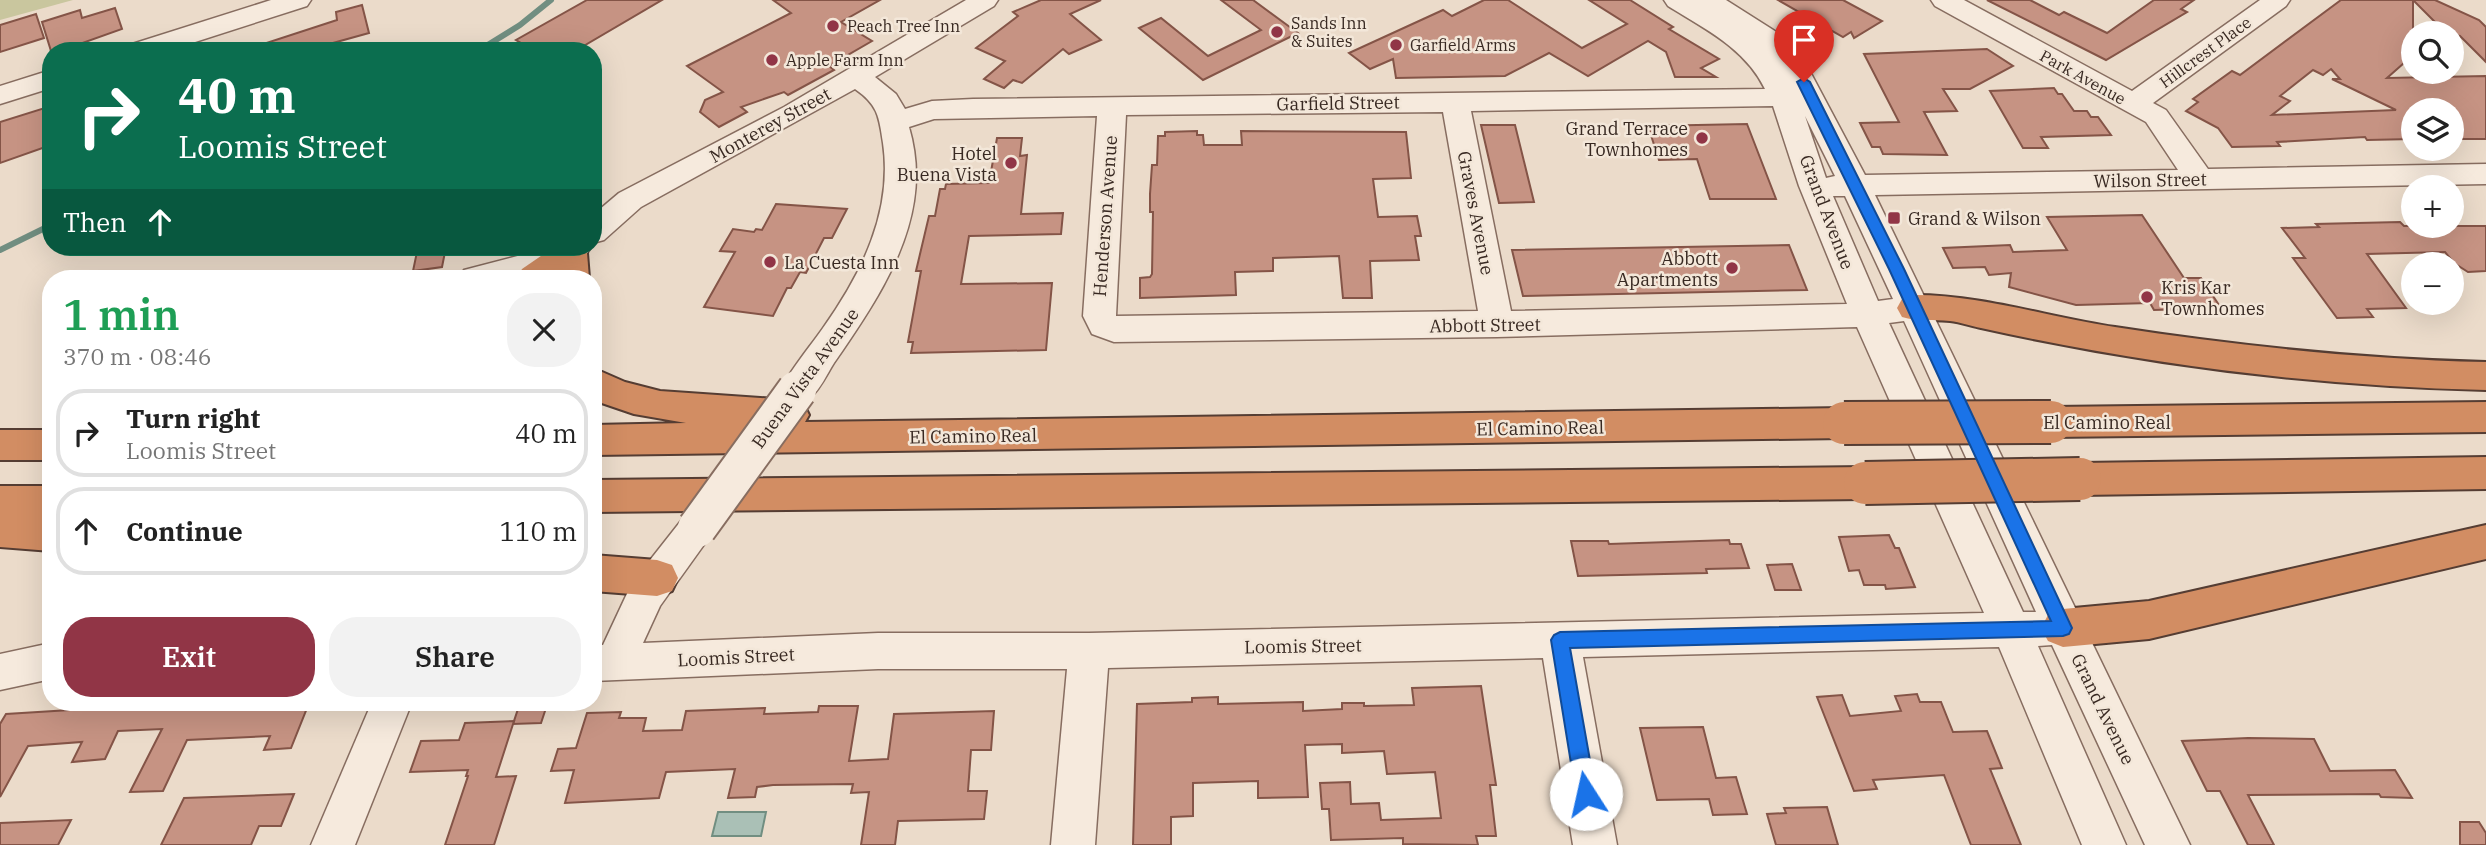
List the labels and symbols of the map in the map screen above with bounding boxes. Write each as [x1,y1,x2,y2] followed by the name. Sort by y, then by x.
[1774,10,1834,82] pin
[2155,12,2255,92] street label: Hillcrest Place
[1291,13,1367,51] place label: Sands Inn & Suites
[847,16,960,36] place label: Peach Tree Inn
[825,18,841,34] marker: Peach Tree Inn
[1269,24,1285,40] marker: Sands Inn & Suites
[1410,35,1516,55] place label: Garfield Arms
[1388,37,1404,53] marker: Garfield Arms
[2037,45,2129,109] street label: Park Avenue
[786,50,904,70] place label: Apple Farm Inn
[764,52,780,68] marker: Apple Farm Inn
[705,82,835,168] street label: Monterey Street
[1276,90,1400,116] street label: Garfield Street
[1565,117,1688,161] place label: Grand Terrace Townhomes
[1694,130,1710,146] marker: Grand Terrace Townhomes
[1088,135,1122,297] street label: Henderson Avenue
[897,142,997,186] place label: Hotel Buena Vista
[1453,149,1499,277] street label: Graves Avenue
[1795,152,1859,272] street label: Grand Avenue
[1003,155,1019,171] marker: Hotel Buena Vista
[2093,168,2207,192] street label: Wilson Street
[1908,207,2041,230] place label: Grand & Wilson
[1886,210,1902,226] marker: Grand & Wilson
[1617,247,1718,291] place label: Abbott Apartments
[784,251,899,274] place label: La Cuesta Inn
[762,254,778,270] marker: La Cuesta Inn
[1724,260,1740,276] marker: Abbott Apartments
[2161,276,2264,320] place label: Kris Kar Townhomes
[2139,289,2155,305] marker: Kris Kar Townhomes
[746,303,864,453] street label: Buena Vista Avenue
[1429,313,1541,337] street label: Abbott Street
[2043,411,2171,434] street label: El Camino Real
[1476,415,1604,441] street label: El Camino Real
[909,423,1037,449] street label: El Camino Real
[1244,633,1362,659] street label: Loomis Street
[677,642,795,672] street label: Loomis Street
[2066,650,2140,768] street label: Grand Avenue
[1549,757,1623,831] position arrow

